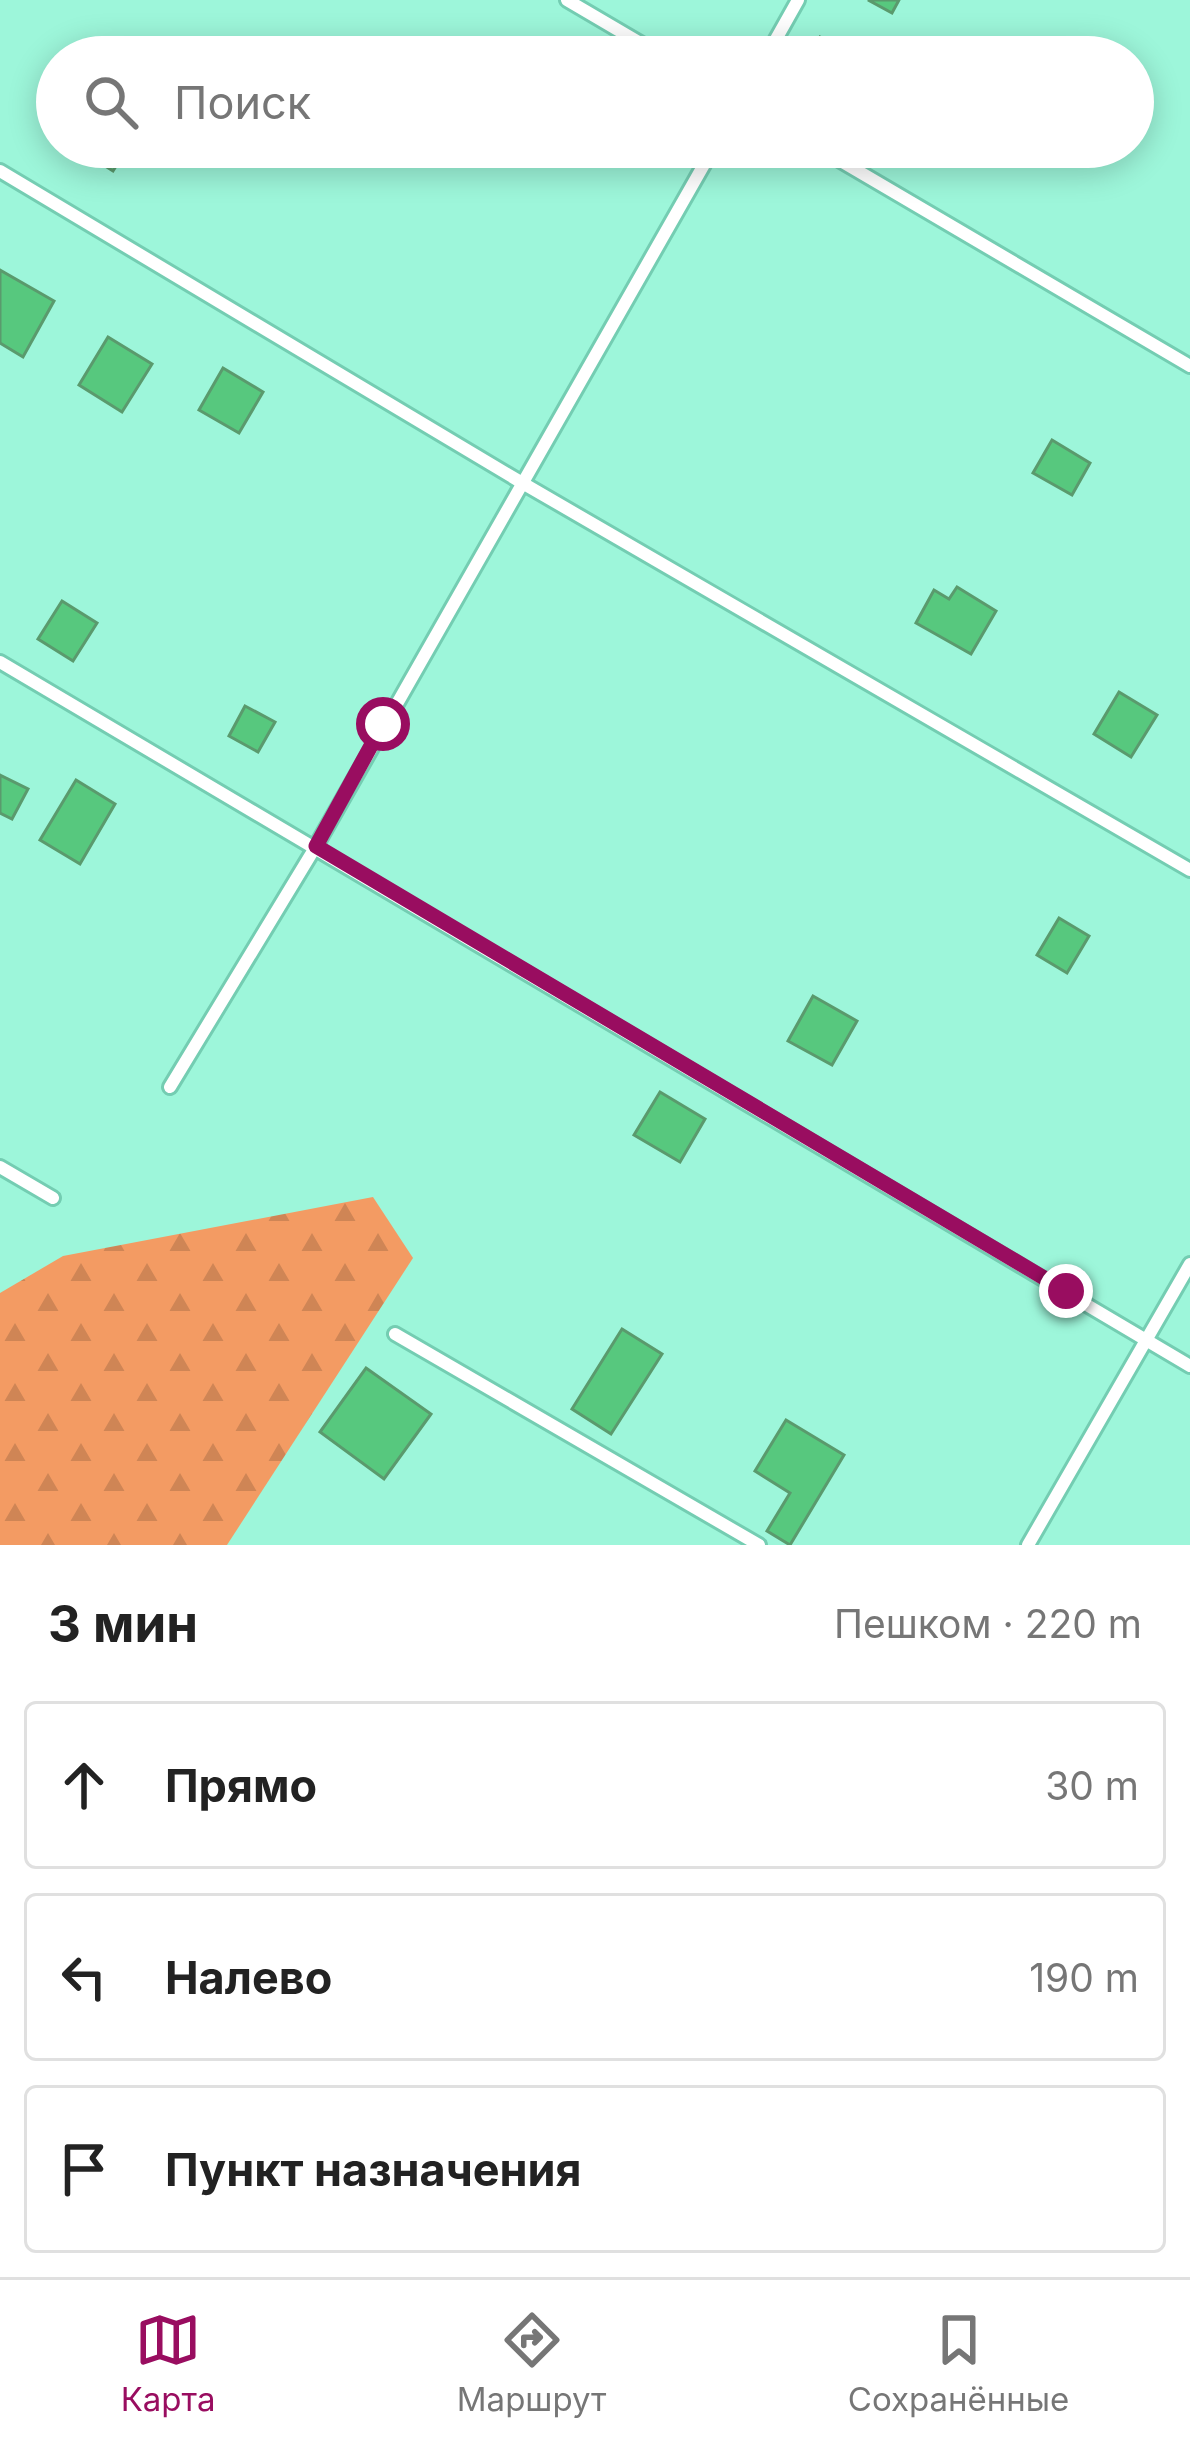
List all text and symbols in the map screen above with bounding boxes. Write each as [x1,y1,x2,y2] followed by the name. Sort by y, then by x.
[36,36,1154,168] search box
[78,69,144,135] icon: search
[174,75,311,130] text: Поиск
[356,697,410,751] route start
[1039,1264,1093,1318] route end
[48,1593,198,1654] text: 3 мин
[834,1600,1142,1647] text: Пешком · 220 m
[51,1752,117,1818] icon: ahead
[165,1758,317,1813] text: Прямо
[1045,1762,1139,1809] text: 30 m
[51,1944,117,2010] icon: left
[165,1950,332,2005] text: Налево
[1029,1954,1139,2001] text: 190 m
[51,2136,117,2202] icon: arrive
[165,2142,582,2197] text: Пункт назначения
[121,2307,215,2419] tab: Карта
[457,2307,606,2419] tab: Маршрут
[848,2307,1069,2419] tab: Сохранённые

